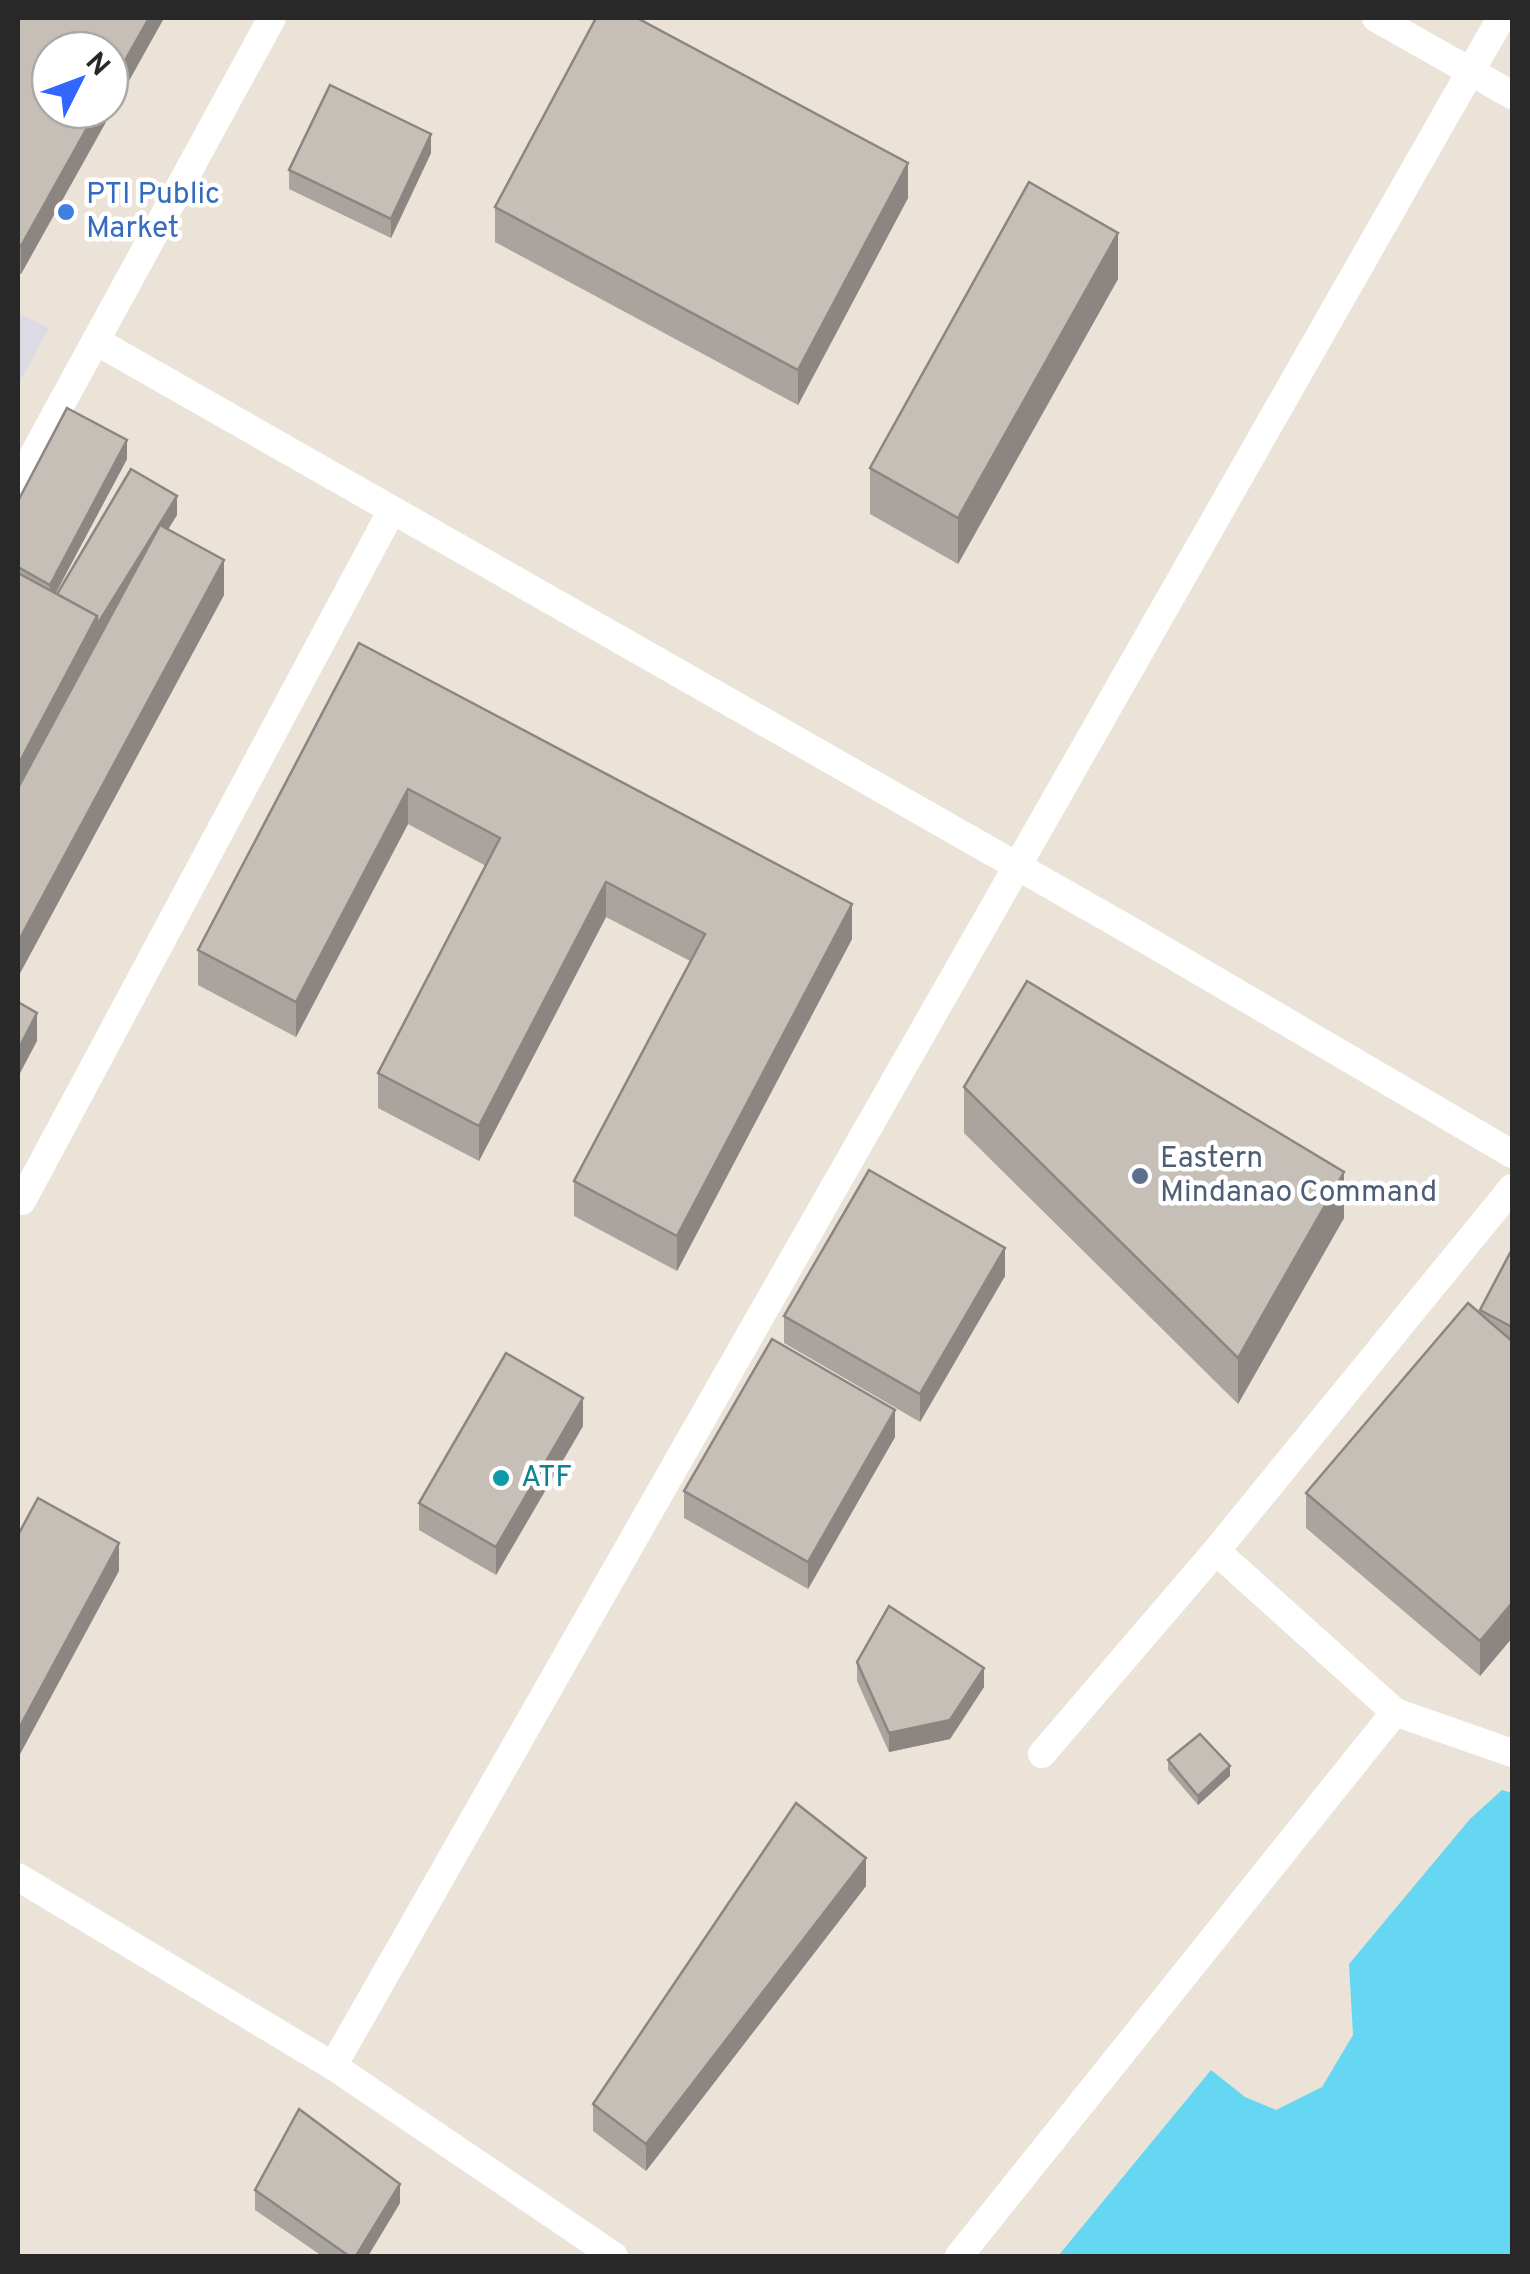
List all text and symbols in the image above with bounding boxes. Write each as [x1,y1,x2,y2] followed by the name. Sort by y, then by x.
[30,30,130,130] north arrow
[76,46,116,85] text: N
[86,177,220,248] place label: PTI Public Market
[55,201,77,223] marker: PTI Public Market
[1160,1141,1437,1212] place label: Eastern Mindanao Command
[1129,1165,1151,1187] marker: Eastern Mindanao Command
[521,1460,572,1497] place label: ATF
[490,1467,512,1489] marker: ATF

